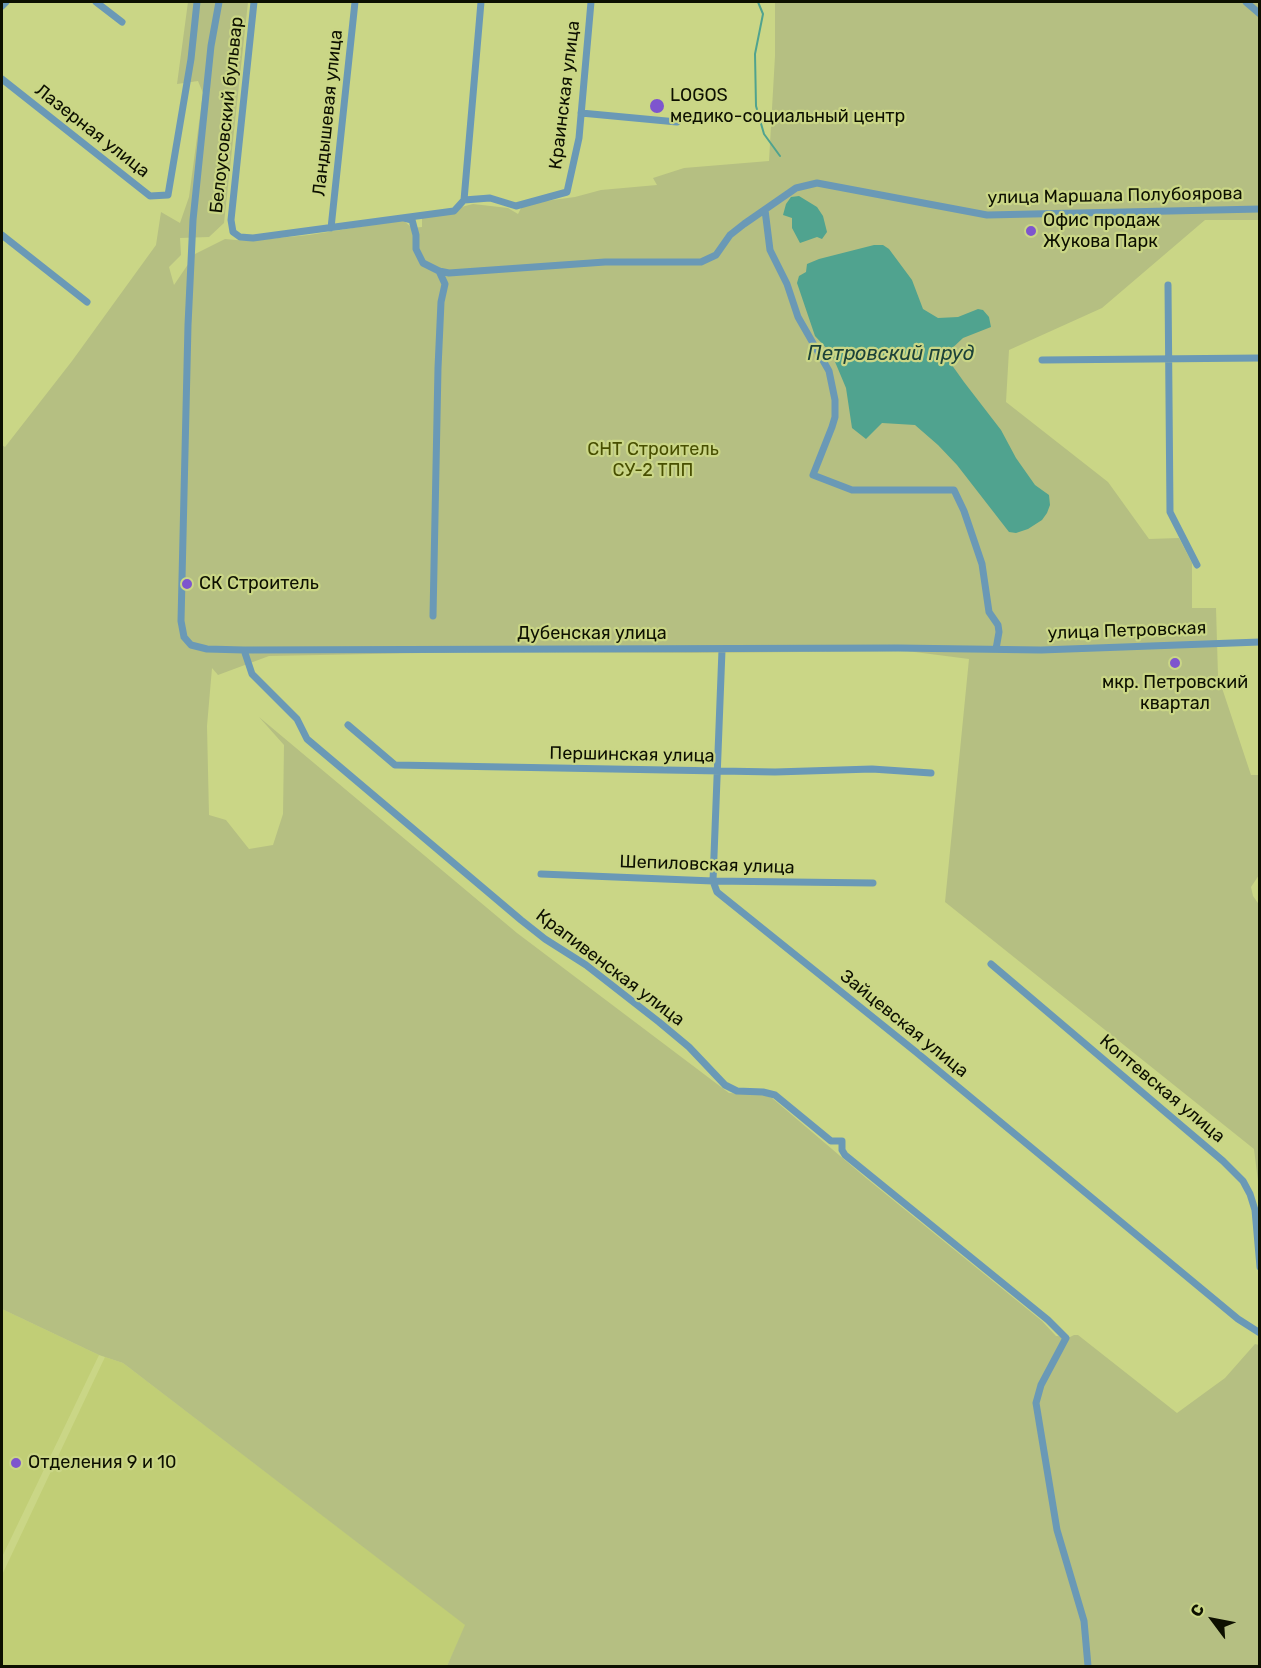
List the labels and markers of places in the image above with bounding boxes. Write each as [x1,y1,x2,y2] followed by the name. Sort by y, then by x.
[670,85,905,128] place label: LOGOS медико-социальный центр
[648,97,666,115] marker: LOGOS медико-социальный центр
[1043,210,1160,252] place label: Офис продаж Жукова Парк
[1024,224,1038,238] marker: Офис продаж Жукова Парк
[199,573,319,595] place label: СК Строитель
[180,577,194,591] marker: СК Строитель
[1168,656,1182,670] marker: мкр. Петровский квартал
[1102,672,1248,714] place label: мкр. Петровский квартал
[28,1452,176,1474] place label: Отделения 9 и 10
[9,1456,23,1470] marker: Отделения 9 и 10

